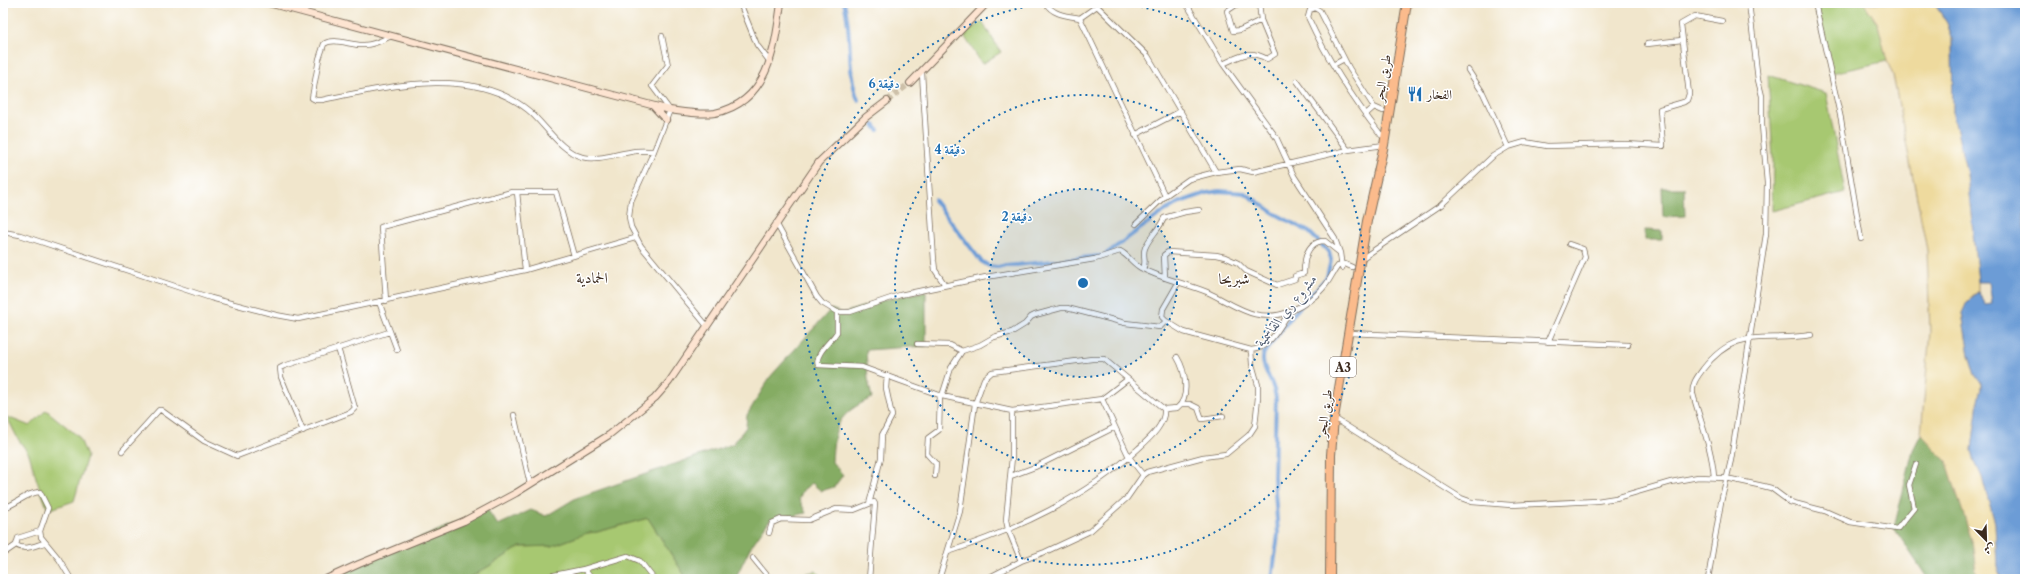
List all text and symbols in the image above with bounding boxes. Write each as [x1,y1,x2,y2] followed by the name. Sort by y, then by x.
[1370,53,1395,105] street label: طريق البحر
[868,76,900,91] text: 6 دقيقة
[1406,85,1424,103] restaurant icon: الفخار
[1425,86,1452,103] place label: الفخار
[934,142,966,157] text: 4 دقيقة
[1001,209,1033,224] text: 2 دقيقة
[576,268,608,287] district label: الحمادية
[1218,269,1250,288] district label: شبريحا
[1250,270,1323,353] water label: مشروع ري القاسمية
[1076,276,1090,290] centre of rings
[1330,357,1356,377] road number: A3
[1312,388,1336,440] street label: طريق البحر
[1966,520,2006,560] north arrow
[1982,541,1998,558] text: ش

